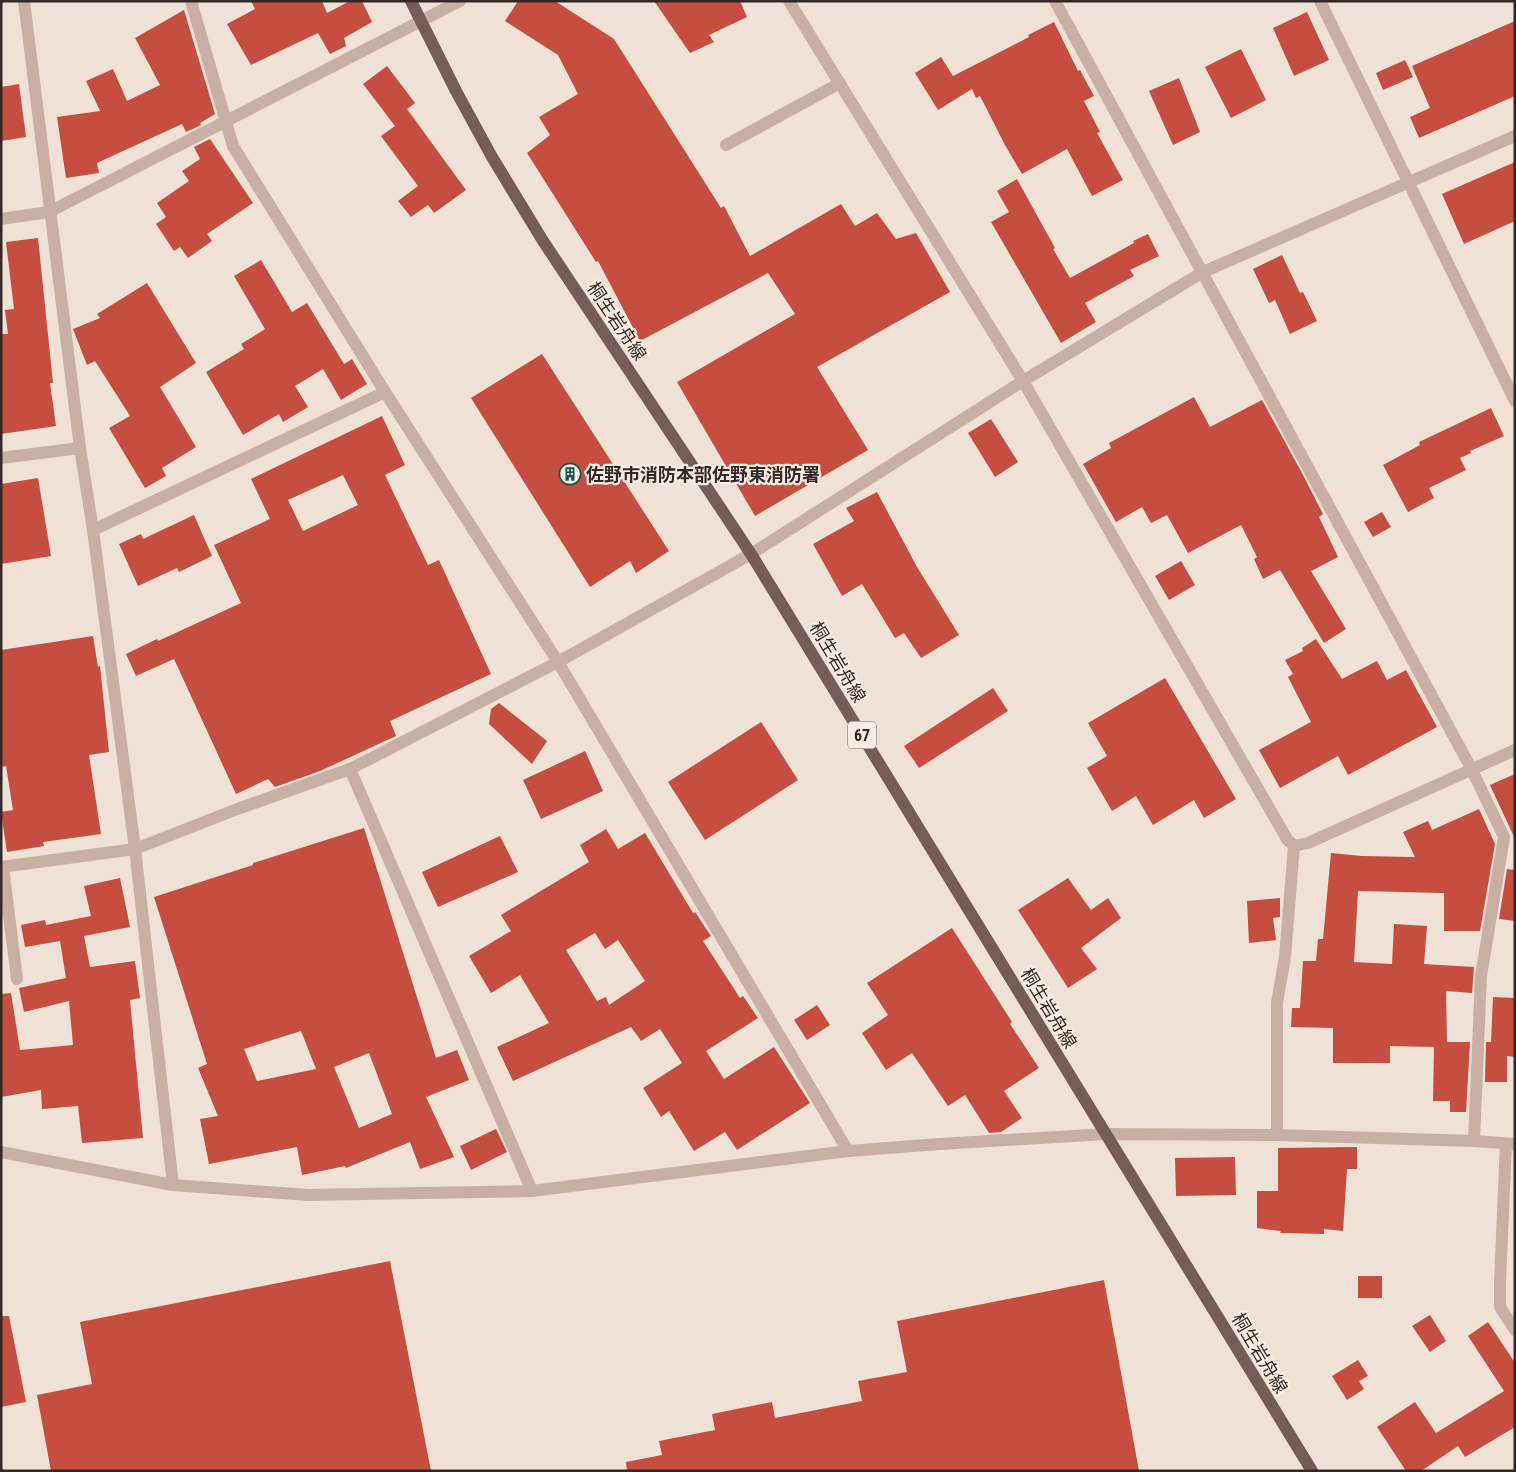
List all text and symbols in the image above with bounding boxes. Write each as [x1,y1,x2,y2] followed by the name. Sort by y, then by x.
[583,278,651,364] street label: 桐生岩舟線
[558,462,582,486] building icon: 佐野市消防本部佐野東消防署
[586,464,820,485] place label: 佐野市消防本部佐野東消防署
[806,618,870,706] street label: 桐生岩舟線
[848,722,876,748] road number: 67
[1017,964,1081,1052] street label: 桐生岩舟線
[1228,1309,1292,1397] street label: 桐生岩舟線

